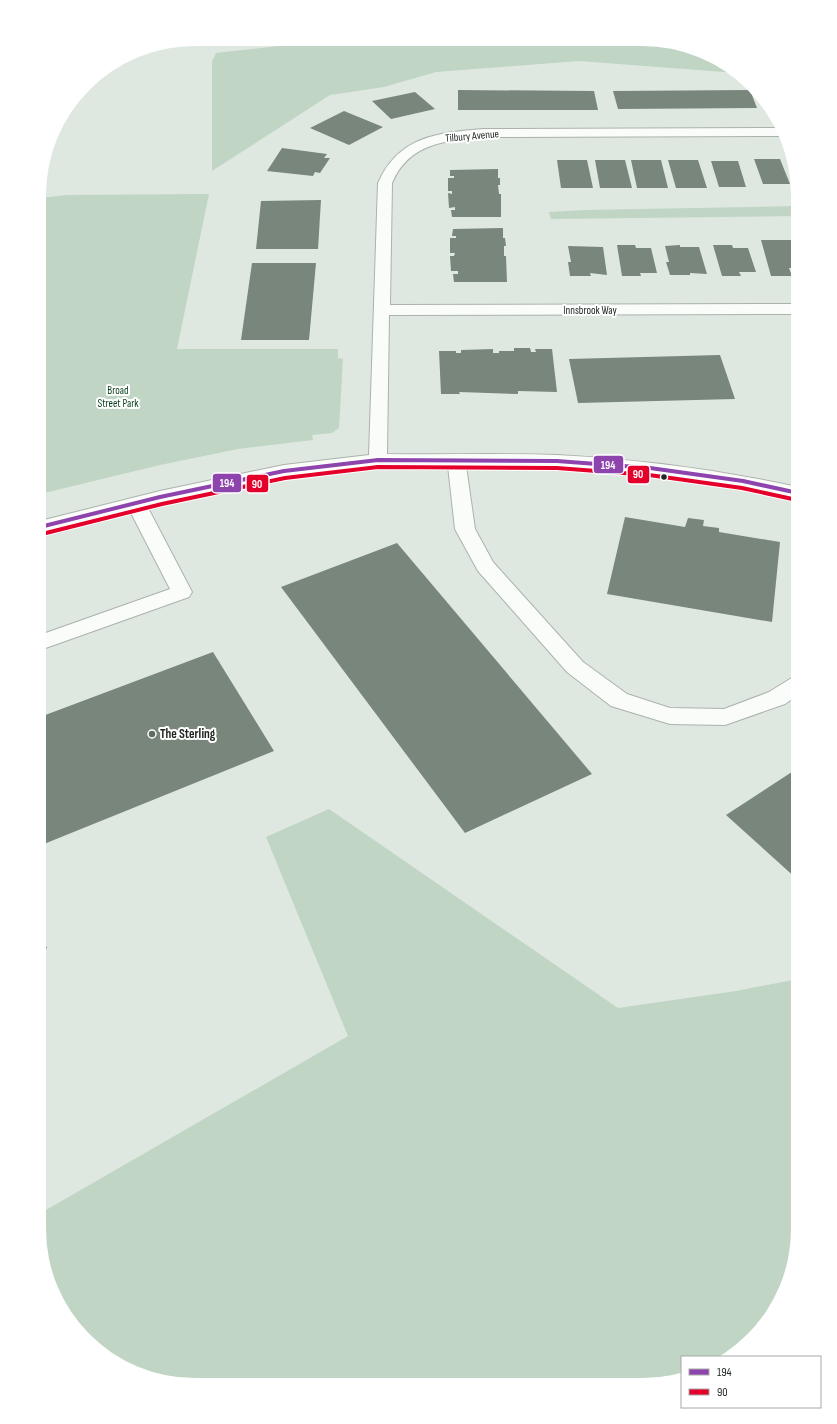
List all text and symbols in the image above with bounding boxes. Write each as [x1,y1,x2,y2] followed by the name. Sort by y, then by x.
[445,127,499,145] street label: Tilbury Avenue
[563,304,617,317] street label: Innsbrook Way
[97,384,139,410] park label: Broad Street Park
[593,455,624,474] line badge: 194
[601,459,615,472] text: 194
[627,465,650,484] line badge: 90
[633,468,643,481] text: 90
[659,472,669,482] unlabelled marker
[212,473,242,493] line badge: 194
[246,474,269,493] line badge: 90
[220,477,234,490] text: 194
[252,478,262,491] text: 90
[160,726,216,742] place label: The Sterling
[147,729,157,739] marker: The Sterling
[681,1356,821,1408] legend
[717,1365,732,1380] text: 194
[717,1385,728,1400] text: 90

